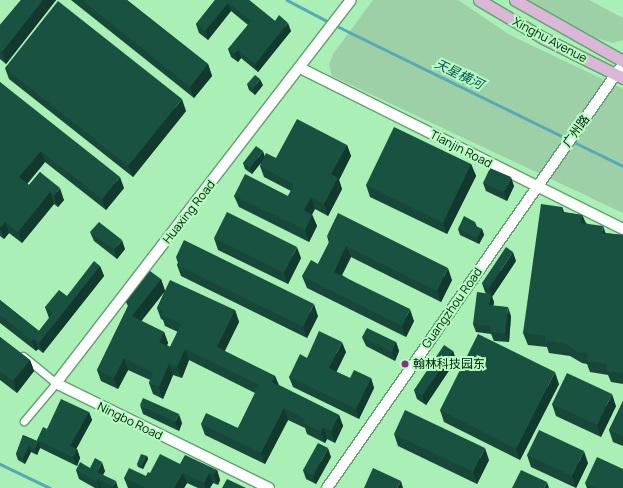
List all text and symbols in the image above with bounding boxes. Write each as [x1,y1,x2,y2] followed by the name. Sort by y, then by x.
[510,14,590,66] street label: Xinghu Avenue
[432,56,486,92] water label: 天星横河
[560,112,592,150] street label: 广州路
[428,127,494,171] street label: Tianjin Road
[160,178,218,246] street label: Huaxing Road
[419,265,485,351] street label: Guangzhou Road
[413,357,485,371] place label: 翰林科技园东
[400,359,410,369] marker: 翰林科技园东
[95,399,165,443] street label: Ningbo Road

